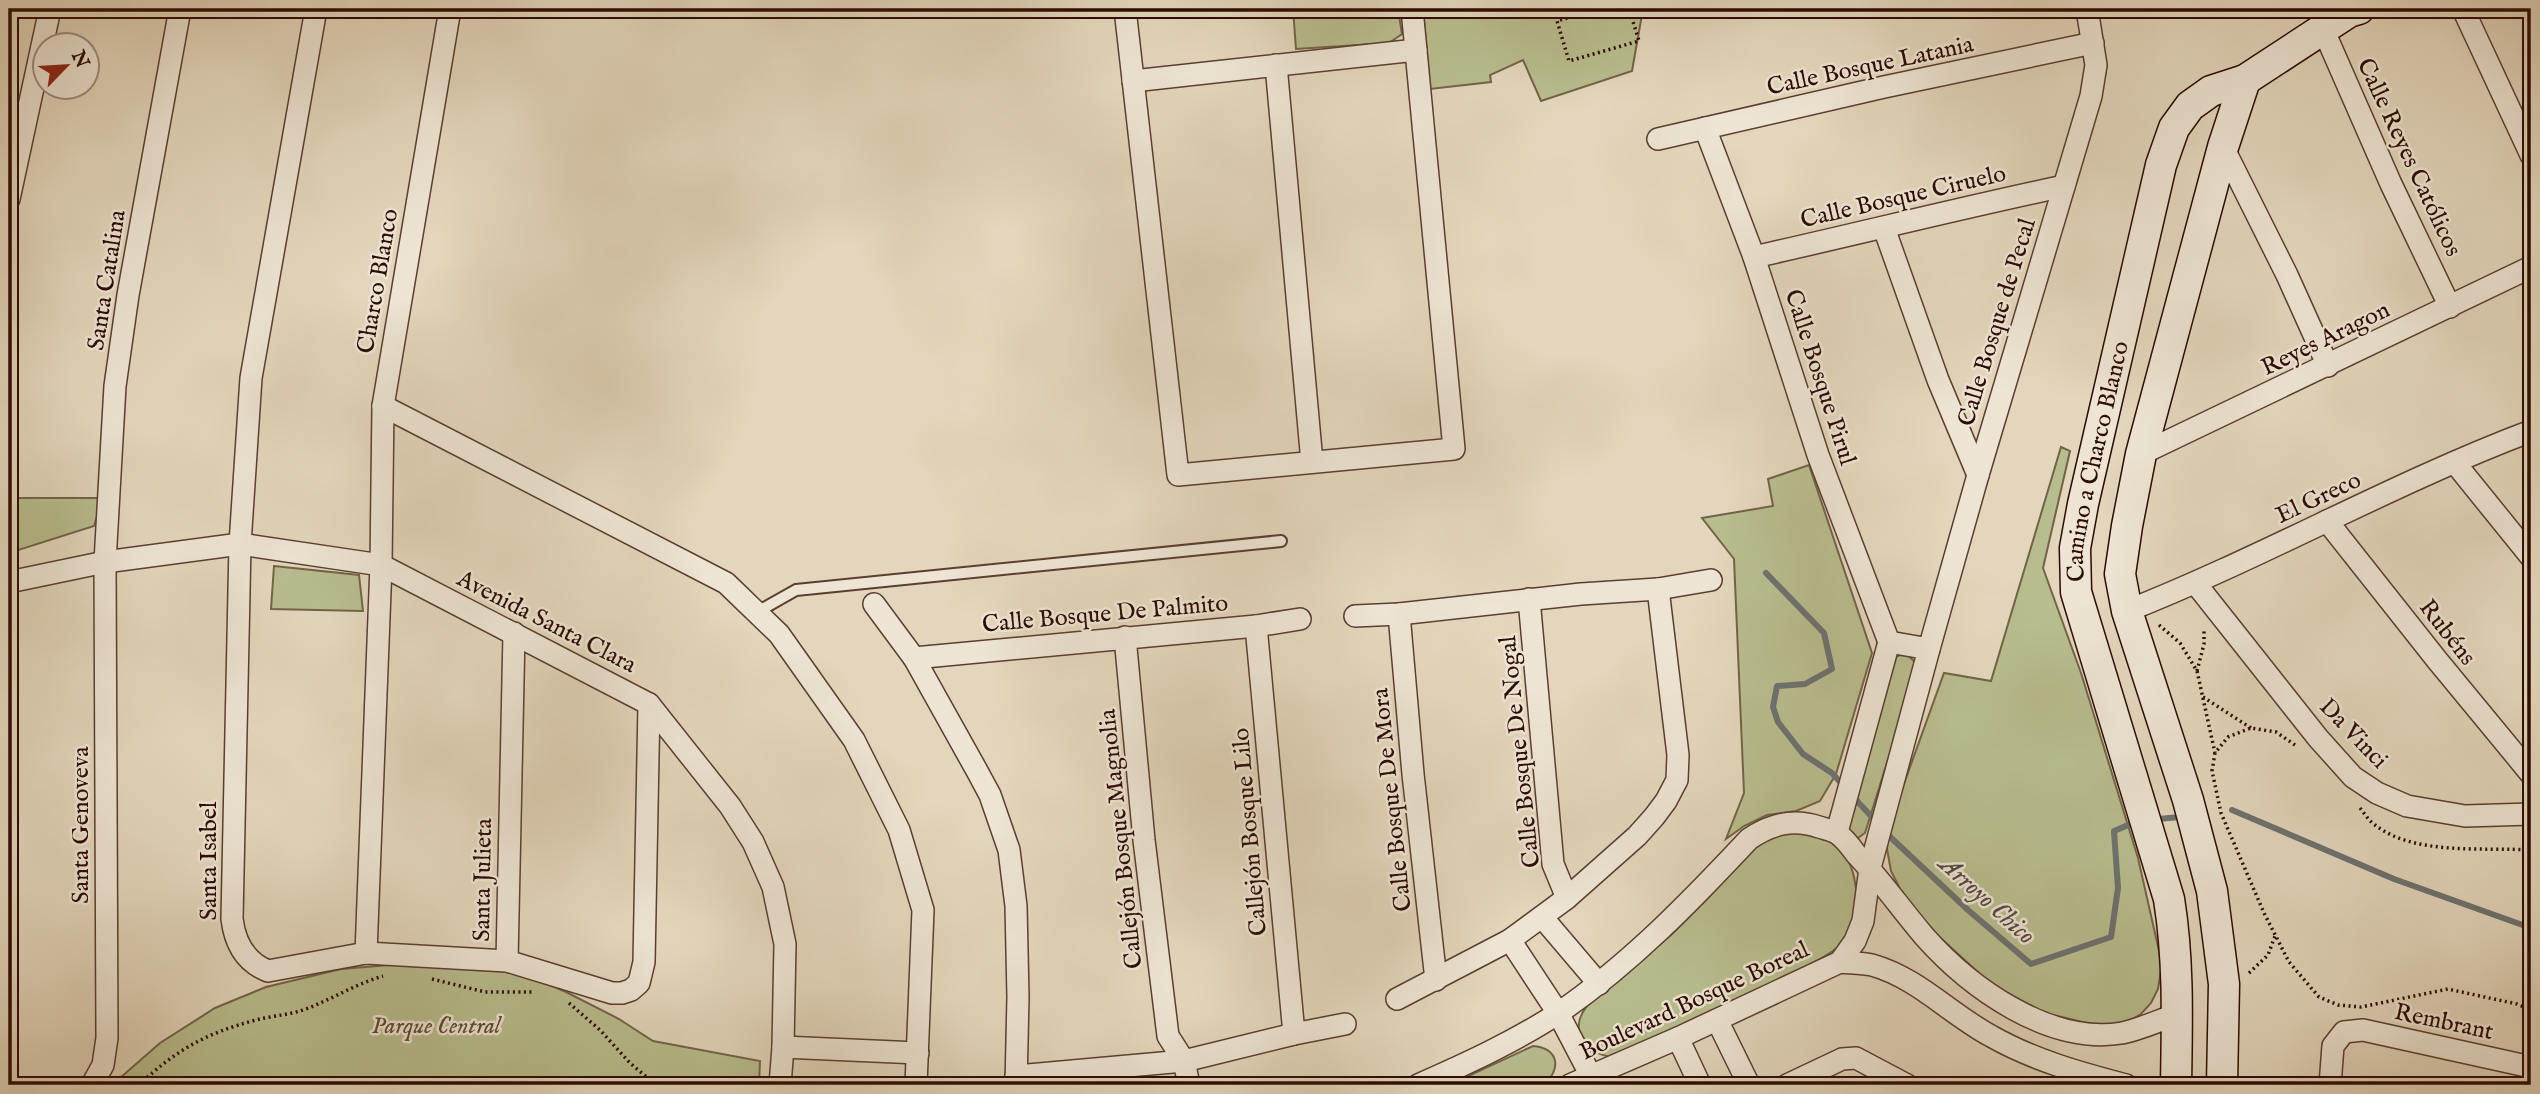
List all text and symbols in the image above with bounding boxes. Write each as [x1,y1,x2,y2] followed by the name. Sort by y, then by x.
[1764,29,1977,103] street label: Calle Bosque Latania
[32,32,102,102] north arrow
[65,46,94,73] text: N
[2349,54,2468,262] street label: Calle Reyes Católicos
[1798,159,2009,236] street label: Calle Bosque Ciruelo
[350,206,406,356] street label: Charco Blanco
[81,207,134,353] street label: Santa Catalina
[1951,214,2044,430] street label: Calle Bosque de Pecal
[1777,286,1863,470] street label: Calle Bosque Pirul
[2256,295,2395,384] street label: Reyes Aragon
[2060,338,2137,582] street label: Camino a Charco Blanco
[2271,465,2366,532] street label: El Greco
[450,563,642,681] street label: Avenida Santa Clara
[981,588,1229,641] street label: Calle Bosque De Palmito
[2411,594,2482,672] street label: Rubéns
[1493,634,1548,869] street label: Calle Bosque De Nogal
[1365,686,1420,913] street label: Calle Bosque De Mora
[2312,692,2394,776] street label: Da Vinci
[1092,707,1151,970] street label: Callejón Bosque Magnolia
[1226,726,1275,937] street label: Callejón Bosque Lilo
[66,746,97,904] street label: Santa Genoveva
[194,801,225,920] street label: Santa Isabel
[467,817,500,942] street label: Santa Julieta
[1930,846,2042,952] water label: Arroyo Chico
[1575,934,1815,1068] street label: Boulevard Bosque Boreal
[2391,997,2496,1048] street label: Rembrant
[372,1011,503,1042] park label: Parque Central

